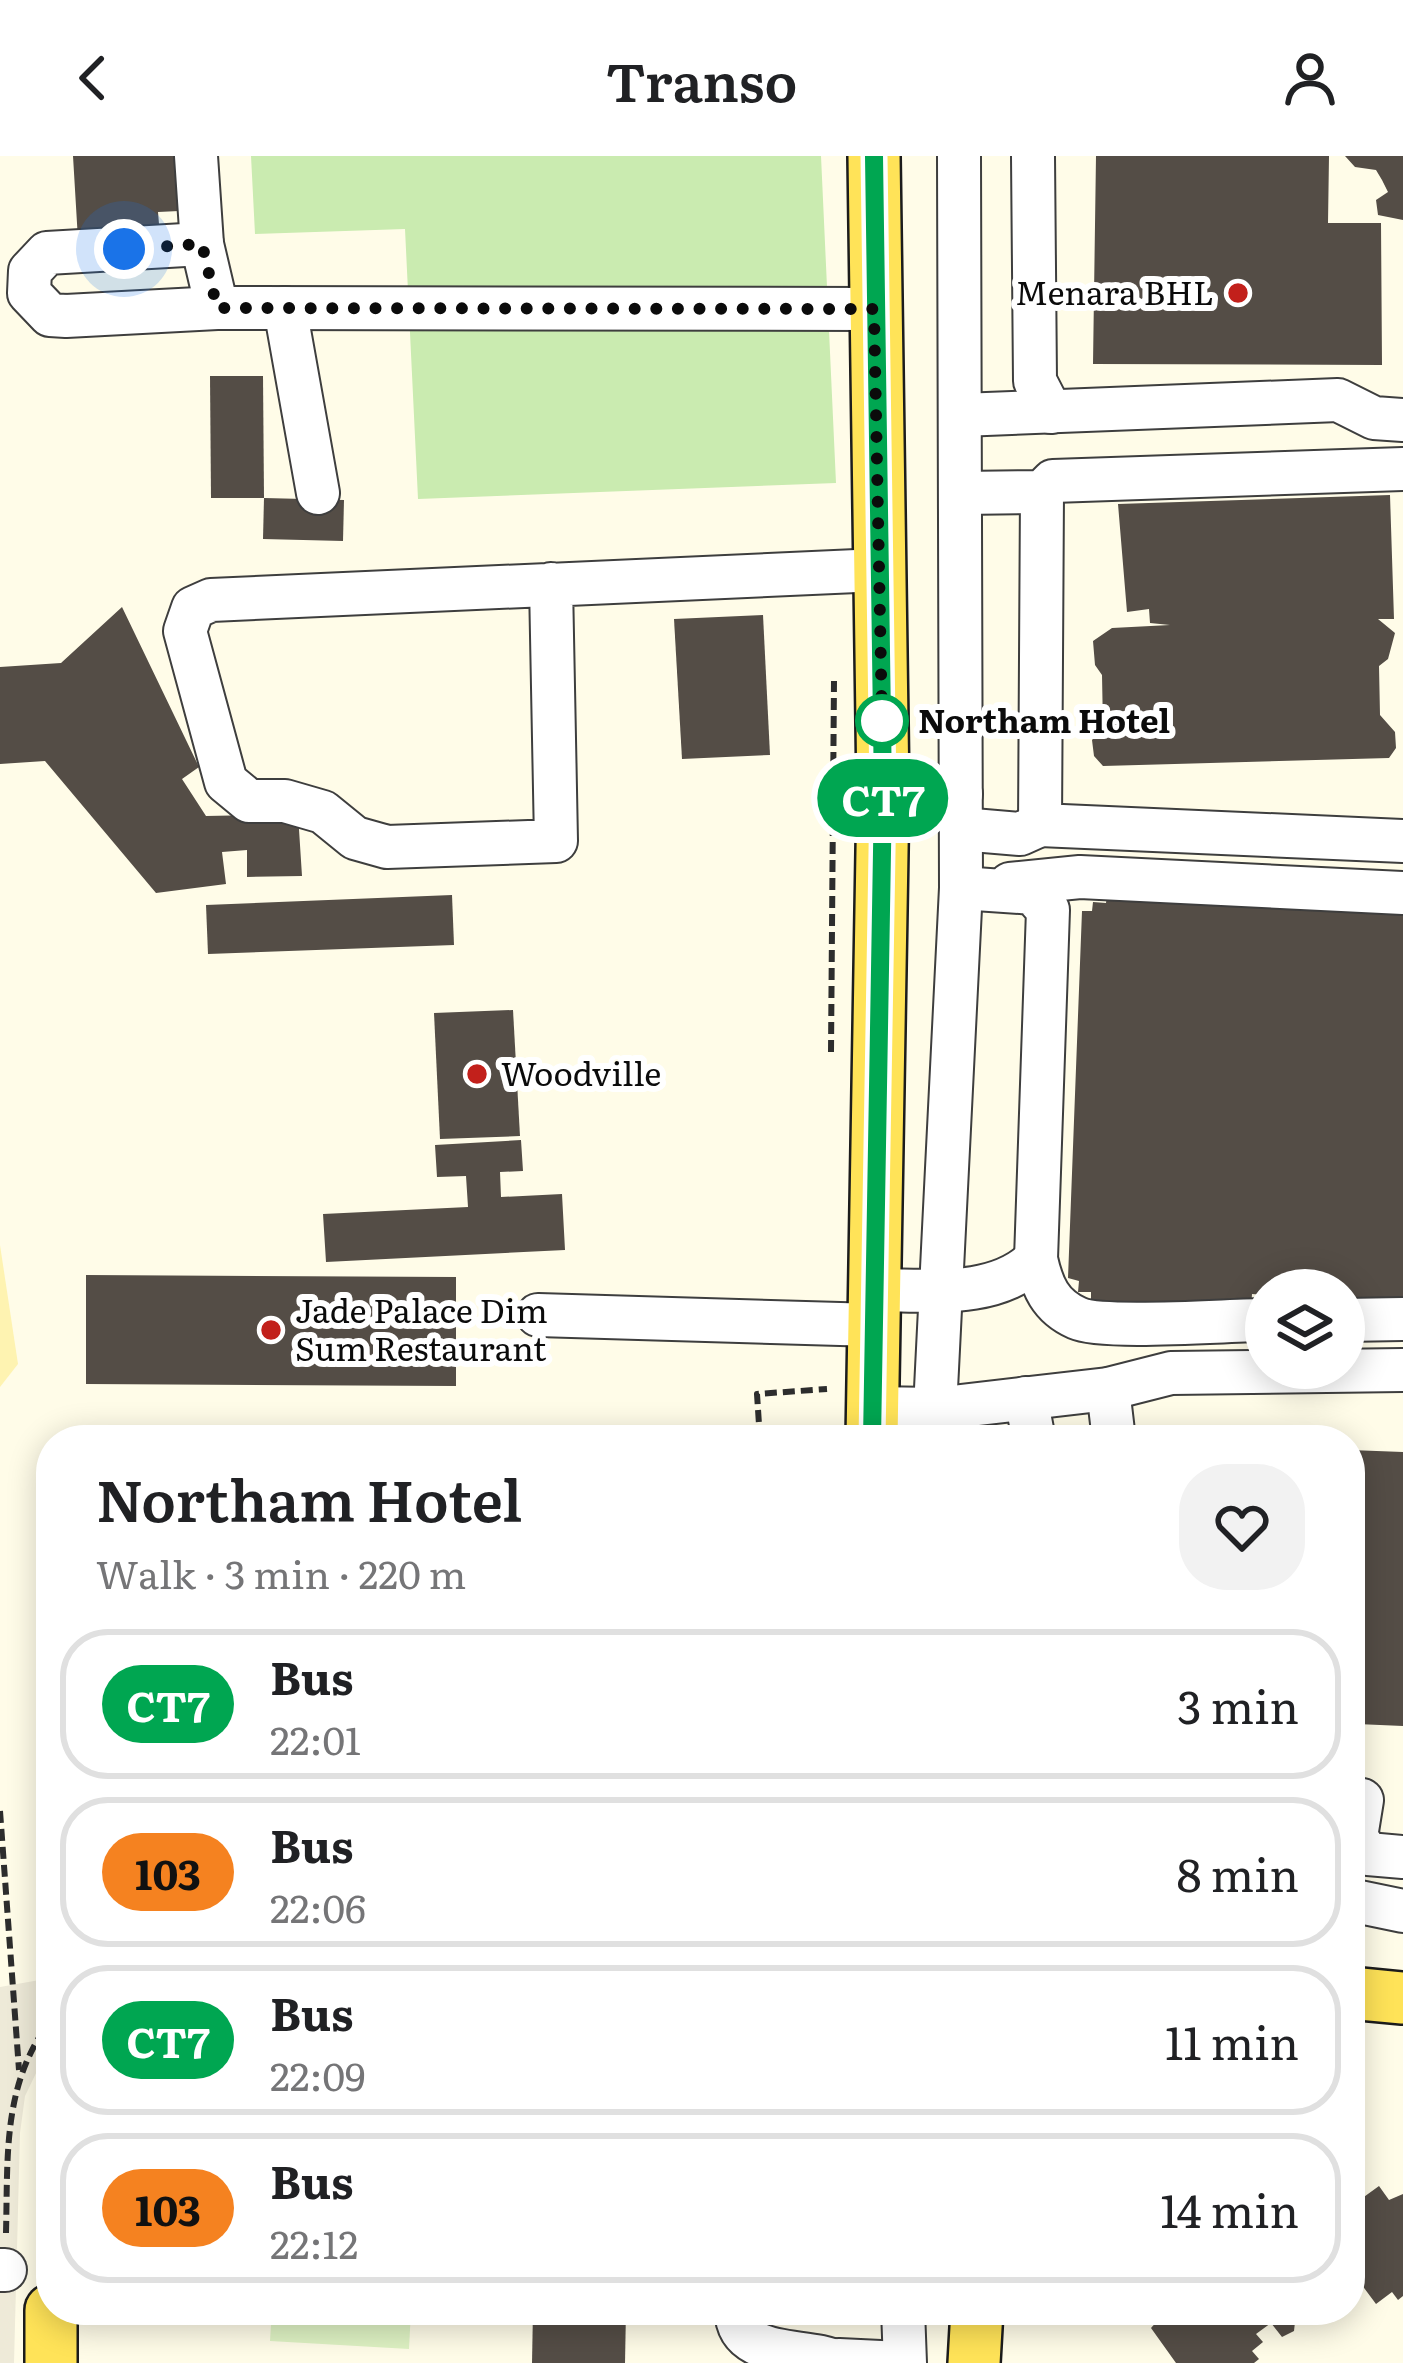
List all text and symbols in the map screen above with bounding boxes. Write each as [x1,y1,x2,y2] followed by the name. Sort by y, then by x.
[606,38,797,119] text: Transo
[60,45,126,111] icon: back
[1277,45,1343,111] icon: person
[94,219,154,279] your location
[1015,266,1214,315] place label: Menara BHL
[1225,280,1251,306] marker: Menara BHL
[918,694,1170,743] place label: Northam Hotel
[857,696,907,746] marker: Northam Hotel
[814,759,952,837] line badge: CT7
[841,767,925,829] text: CT7
[501,1047,661,1096] place label: Woodville
[464,1061,490,1087] marker: Woodville
[1245,1269,1365,1389] map controls
[1245,1269,1365,1389] button: layers
[295,1284,548,1371] place label: Jade Palace Dim Sum Restaurant
[258,1317,284,1343] marker: Jade Palace Dim Sum Restaurant
[96,1455,522,1540] text: Northam Hotel
[1179,1464,1305,1590] button: heart
[96,1543,466,1601] text: Walk · 3 min · 220 m
[270,1642,354,1709] text: Bus
[1177,1671,1299,1738] text: 3 min
[126,1673,210,1735] text: CT7
[270,1709,361,1767] text: 22:01
[270,1810,354,1877] text: Bus
[1177,1839,1299,1906] text: 8 min
[135,1841,201,1903] text: 103
[270,1877,366,1935] text: 22:06
[270,1978,354,2045] text: Bus
[1165,2007,1299,2074] text: 11 min
[126,2009,210,2071] text: CT7
[270,2045,365,2103] text: 22:09
[270,2146,354,2213] text: Bus
[1160,2175,1299,2242] text: 14 min
[135,2177,201,2239] text: 103
[270,2213,358,2271] text: 22:12

